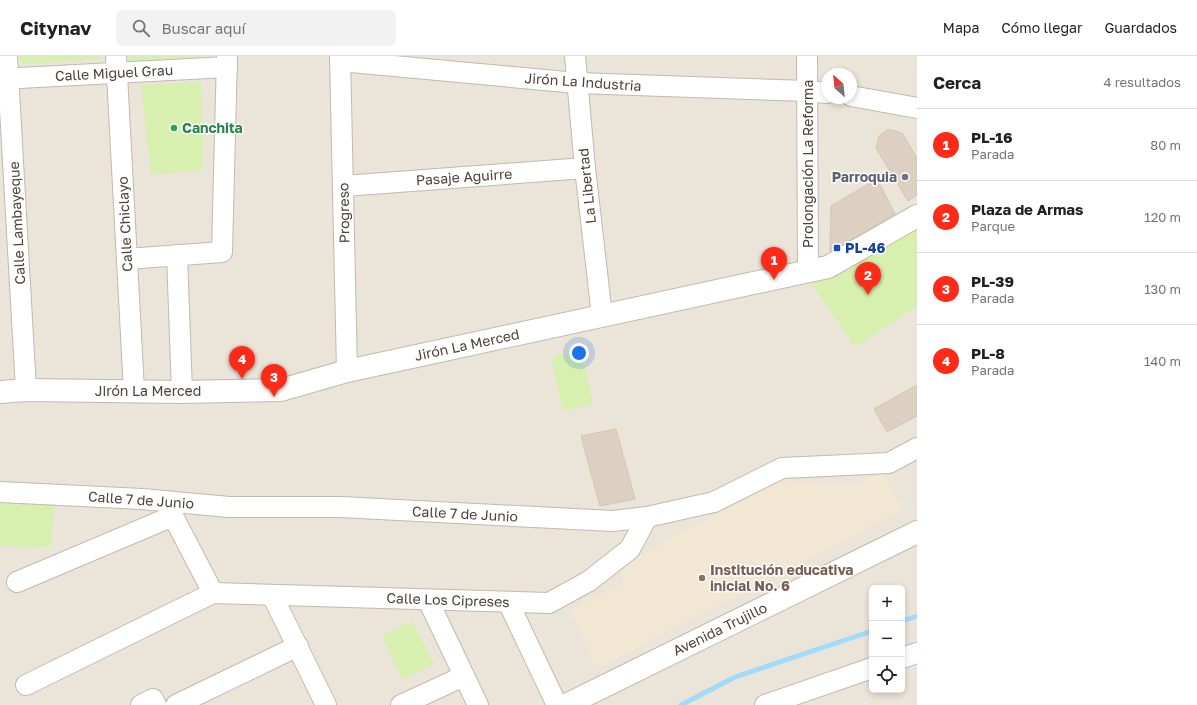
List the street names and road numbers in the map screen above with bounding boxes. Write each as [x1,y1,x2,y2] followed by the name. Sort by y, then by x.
[54,61,174,84] street label: Calle Miguel Grau
[524,69,642,94] street label: Jirón La Industria
[799,80,816,248] street label: Prolongación La Reforma
[574,147,599,225] street label: La Libertad
[5,161,28,285] street label: Calle Lambayeque
[415,165,513,188] street label: Pasaje Aguirre
[114,176,135,272] street label: Calle Chiclayo
[334,182,353,244] street label: Progreso
[413,325,521,364] street label: Jirón La Merced
[95,382,201,399] street label: Jirón La Merced
[88,487,195,512] street label: Calle 7 de Junio
[412,502,518,525] street label: Calle 7 de Junio
[386,589,510,610] street label: Calle Los Cipreses
[670,598,770,659] street label: Avenida Trujillo

